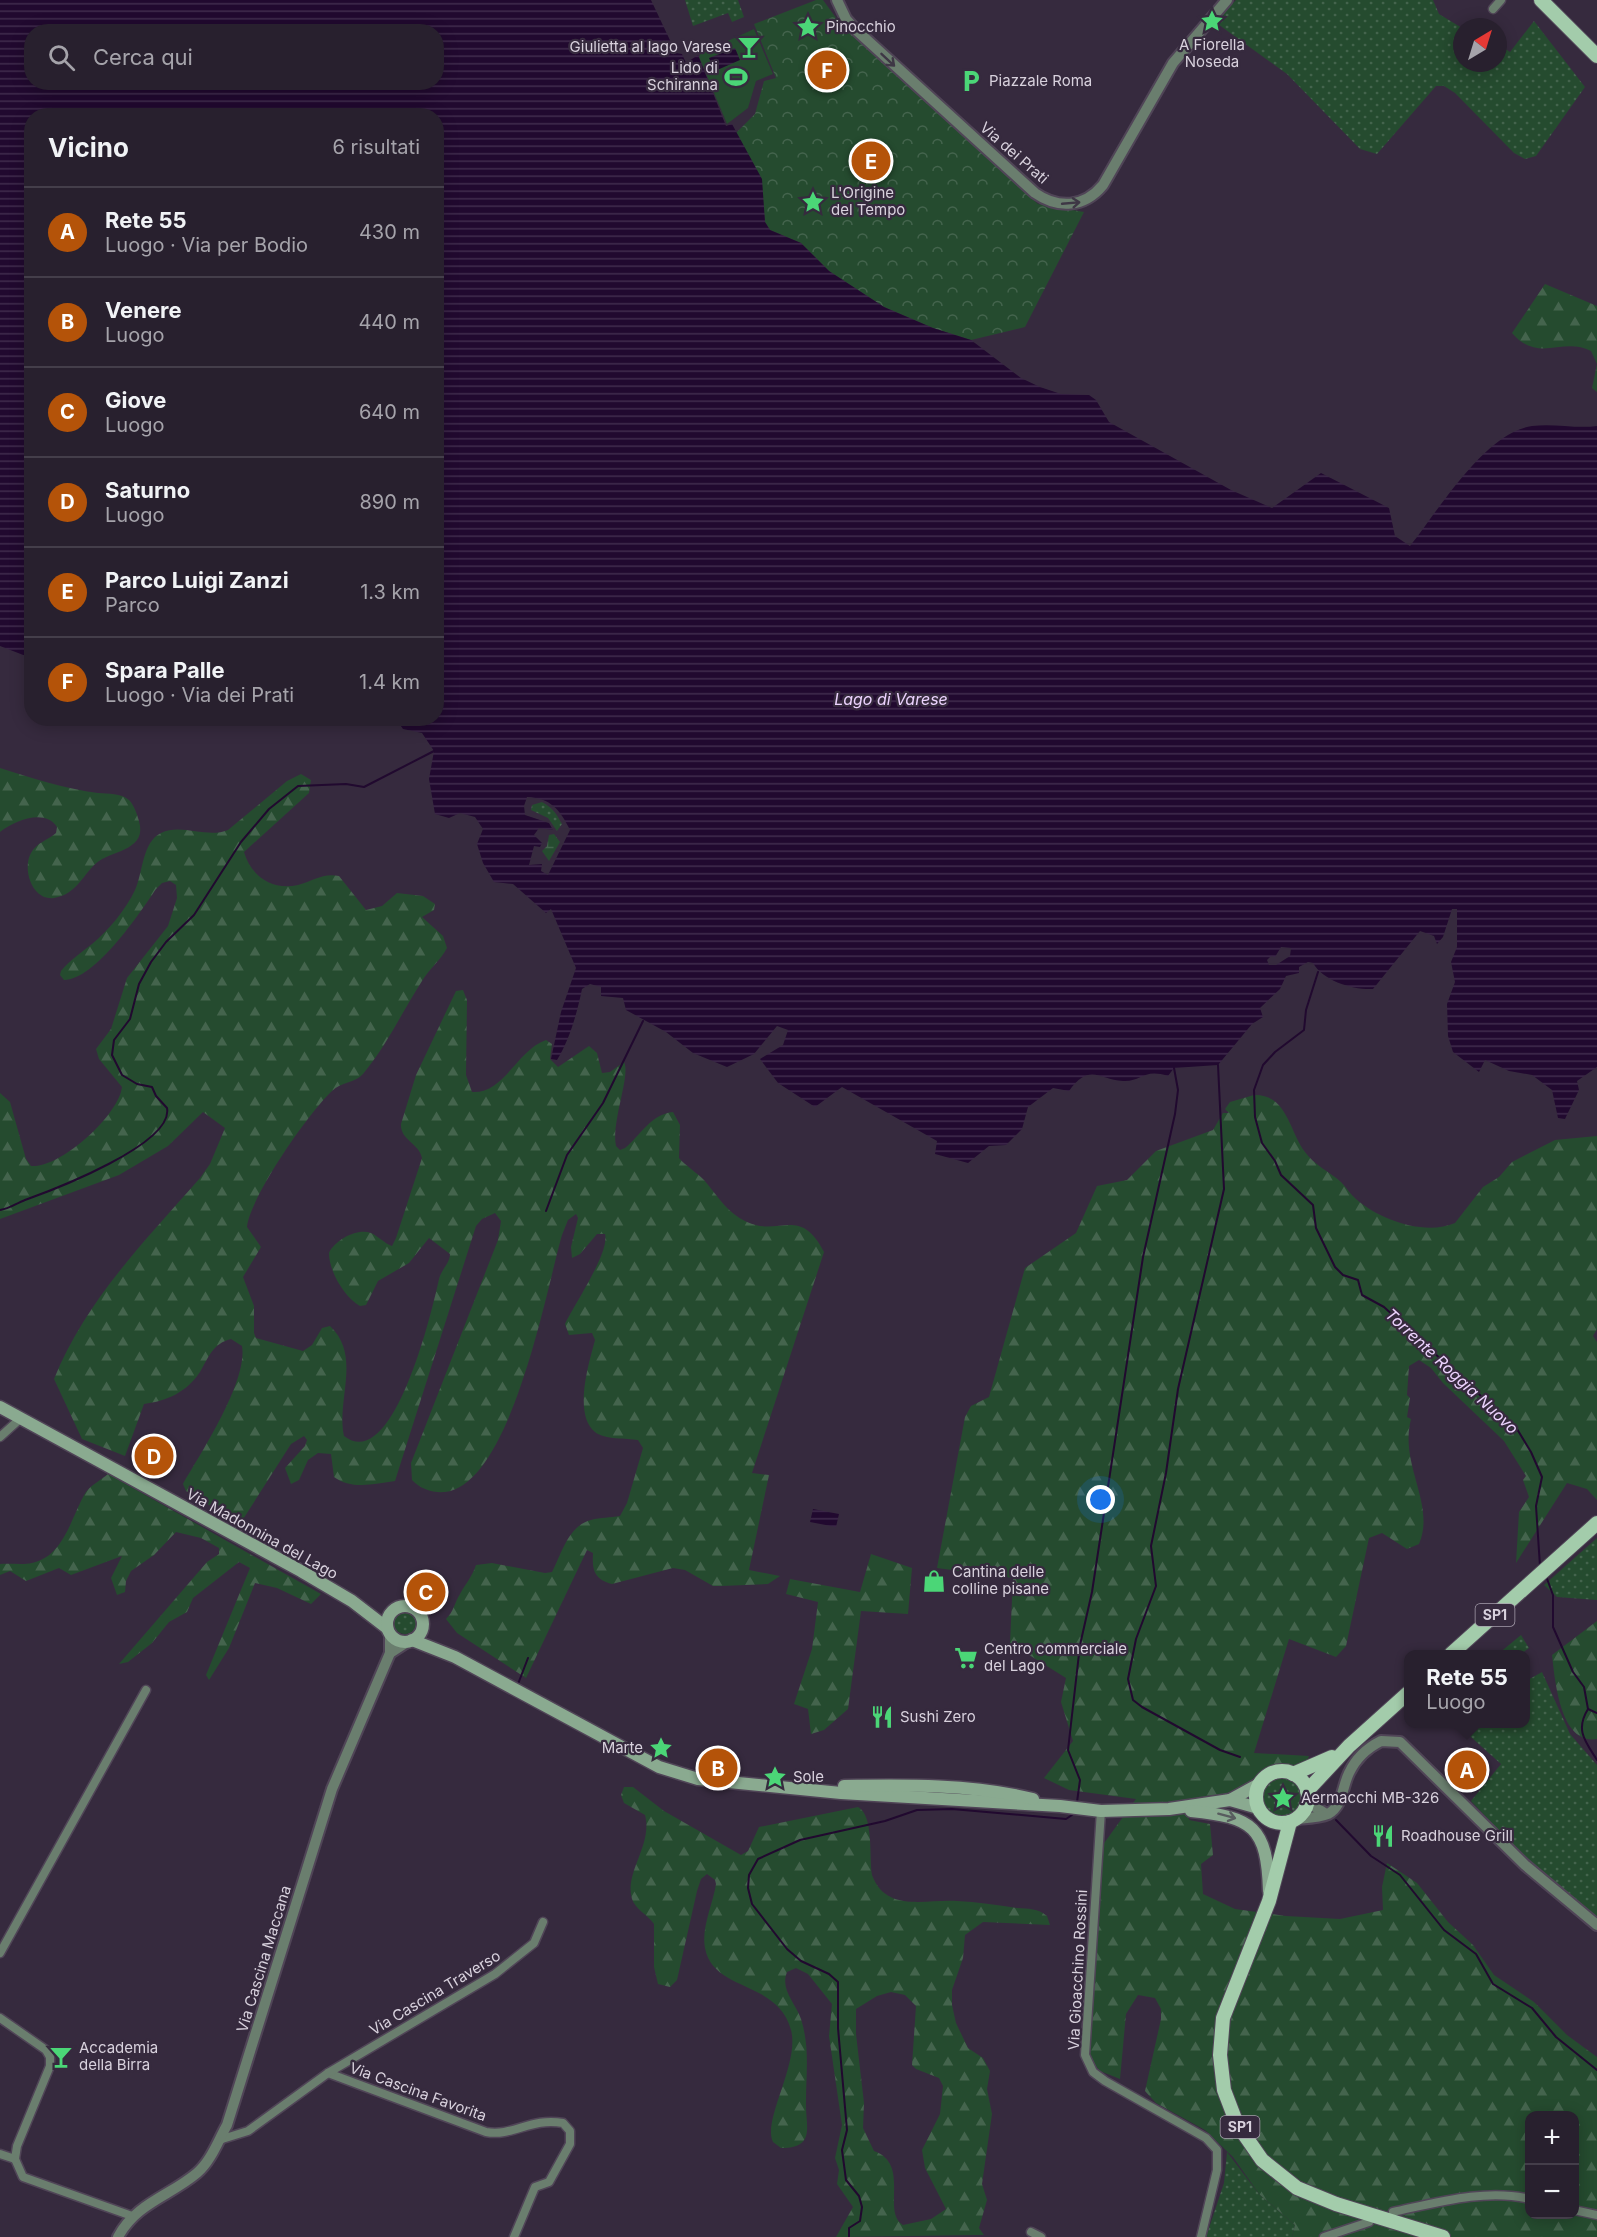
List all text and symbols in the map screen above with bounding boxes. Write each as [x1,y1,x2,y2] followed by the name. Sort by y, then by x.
[1199,8,1225,34] place icon: A Fiorella Noseda
[795,14,821,40] place icon: Pinocchio
[826,17,896,36] place label: Pinocchio
[1453,18,1507,72] north arrow
[24,24,444,90] search box
[736,34,762,60] bar icon: Giulietta al lago Varese
[1179,35,1245,71] place label: A Fiorella Noseda
[570,37,731,56] place label: Giulietta al lago Varese
[45,41,78,74] icon: search
[93,44,193,70] text: Cerca qui
[808,48,846,92] pin: F
[880,53,895,67] one-way arrow
[647,58,718,94] place label: Lido di Schiranna
[723,64,749,90] sports icon: Lido di Schiranna
[958,68,984,94] parking icon: Piazzale Roma
[989,71,1092,90] place label: Piazzale Roma
[976,118,1052,188] street label: Via dei Prati
[48,132,129,163] text: Vicino
[333,135,420,159] text: 6 risultati
[852,138,890,184] pin: E
[831,183,905,219] place label: L'Origine del Tempo
[800,189,826,215] place icon: L'Origine del Tempo
[1060,197,1080,208] one-way arrow
[105,207,187,233] text: Rete 55
[60,220,75,244] text: A
[359,220,420,244] text: 430 m
[105,233,308,257] text: Luogo · Via per Bodio
[105,297,182,323] text: Venere
[61,310,74,334] text: B
[358,310,420,334] text: 440 m
[105,323,164,347] text: Luogo
[105,387,166,413] text: Giove
[60,400,75,424] text: C
[359,400,420,424] text: 640 m
[105,413,164,437] text: Luogo
[105,477,190,503] text: Saturno
[60,490,75,514] text: D
[359,490,420,514] text: 890 m
[105,503,164,527] text: Luogo
[105,567,289,593] text: Parco Luigi Zanzi
[61,580,74,604] text: E
[360,580,420,604] text: 1.3 km
[105,593,160,617] text: Parco
[105,657,225,683] text: Spara Palle
[62,670,73,694] text: F
[359,670,420,694] text: 1.4 km
[105,683,294,707] text: Luogo · Via dei Prati
[834,689,948,709] water label: Lago di Varese
[1381,1304,1523,1438] water label: Torrente Roggia Nuovo
[134,1434,174,1478] pin: D
[183,1484,341,1583] street label: Via Madonnina del Lago
[1086,1485,1115,1514] your location
[952,1562,1049,1598] place label: Cantina delle colline pisane
[921,1568,947,1594] shop icon: Cantina delle colline pisane
[406,1570,446,1614] pin: C
[1476,1604,1514,1626] road number: SP1
[984,1639,1127,1675] place label: Centro commerciale del Lago
[953,1645,979,1671] supermarket icon: Centro commerciale del Lago
[1404,1650,1530,1728] popup
[1426,1664,1508,1690] text: Rete 55
[1426,1690,1486,1714] text: Luogo
[869,1704,895,1730] restaurant icon: Sushi Zero
[900,1707,976,1726] place label: Sushi Zero
[648,1735,674,1761] place icon: Marte
[602,1738,643,1757] place label: Marte
[698,1746,738,1790] pin: B
[1448,1748,1486,1792] pin: A
[762,1764,788,1790] place icon: Sole
[793,1767,824,1786] place label: Sole
[1270,1785,1296,1811] place icon: Aermacchi MB-326
[1301,1788,1439,1807] place label: Aermacchi MB-326
[1217,1811,1236,1822] one-way arrow
[1370,1823,1396,1849] restaurant icon: Roadhouse Grill
[1401,1826,1513,1845] place label: Roadhouse Grill
[232,1883,295,2035] street label: Via Cascina Maccana
[1064,1889,1091,2051] street label: Via Gioacchino Rossini
[366,1946,504,2039] street label: Via Cascina Traverso
[79,2038,158,2074] place label: Accademia della Birra
[48,2044,74,2070] bar icon: Accademia della Birra
[347,2058,489,2125] street label: Via Cascina Favorita
[1525,2111,1579,2219] map controls
[1525,2111,1579,2165] button: +
[1220,2116,1260,2138] road number: SP1
[1525,2165,1579,2219] button: −

